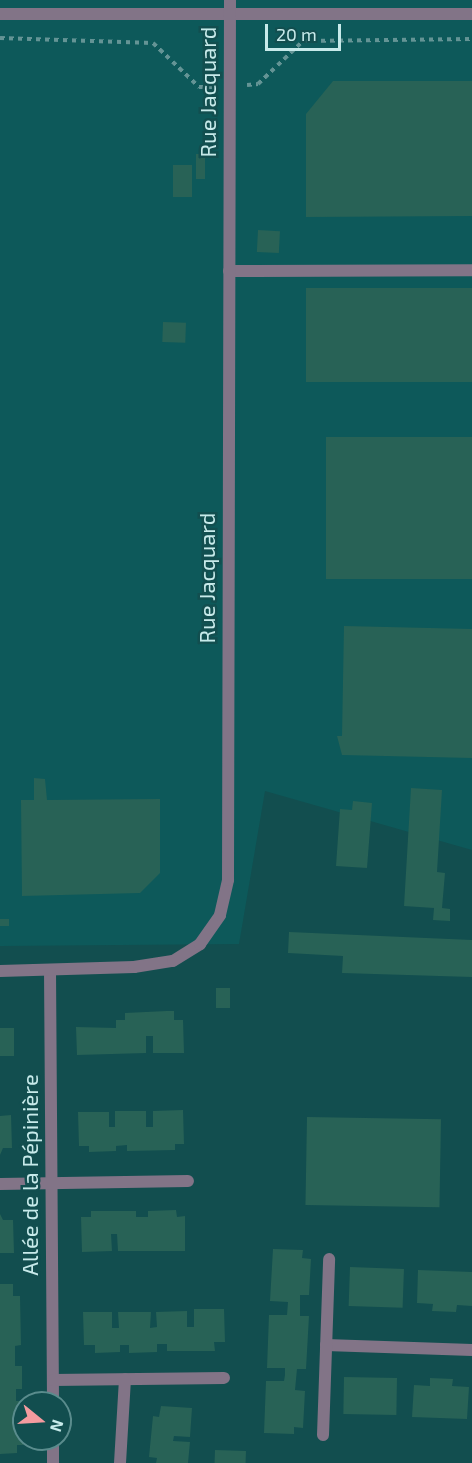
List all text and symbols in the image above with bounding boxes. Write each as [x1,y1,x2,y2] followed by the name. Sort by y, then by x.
[268,12,344,50] scale bar
[276,23,317,45] text: 20 m
[195,26,221,158] street label: Rue Jacquard
[194,512,220,644] street label: Rue Jacquard
[17,1074,43,1276] street label: Allée de la Pépinière
[12,1391,72,1451] north arrow
[47,1418,69,1435] text: N

